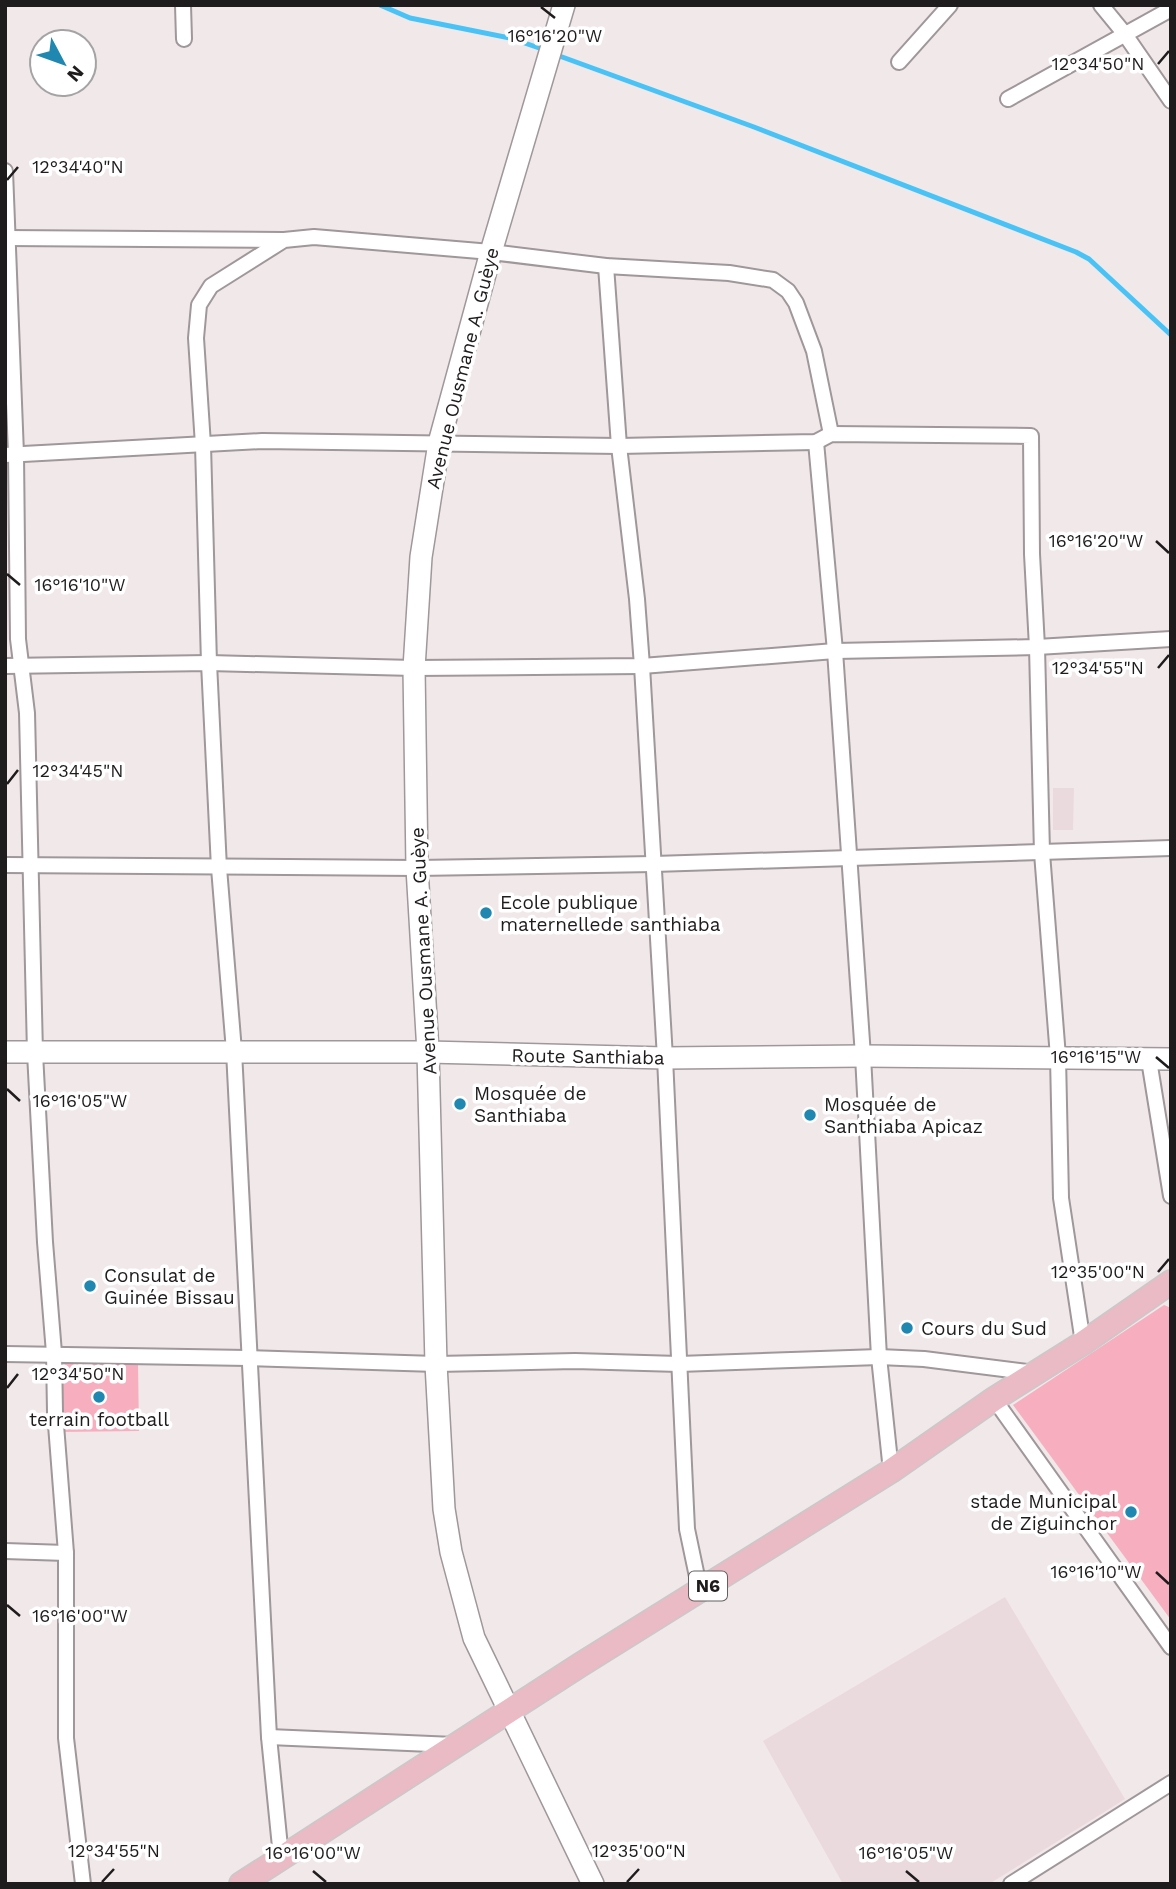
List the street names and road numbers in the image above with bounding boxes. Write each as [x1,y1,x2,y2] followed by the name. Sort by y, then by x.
[421,245,504,491] street label: Avenue Ousmane A. Guèye
[406,827,441,1075] street label: Avenue Ousmane A. Guèye
[511,1044,665,1069] street label: Route Santhiaba
[689,1572,727,1601] road number: N6

